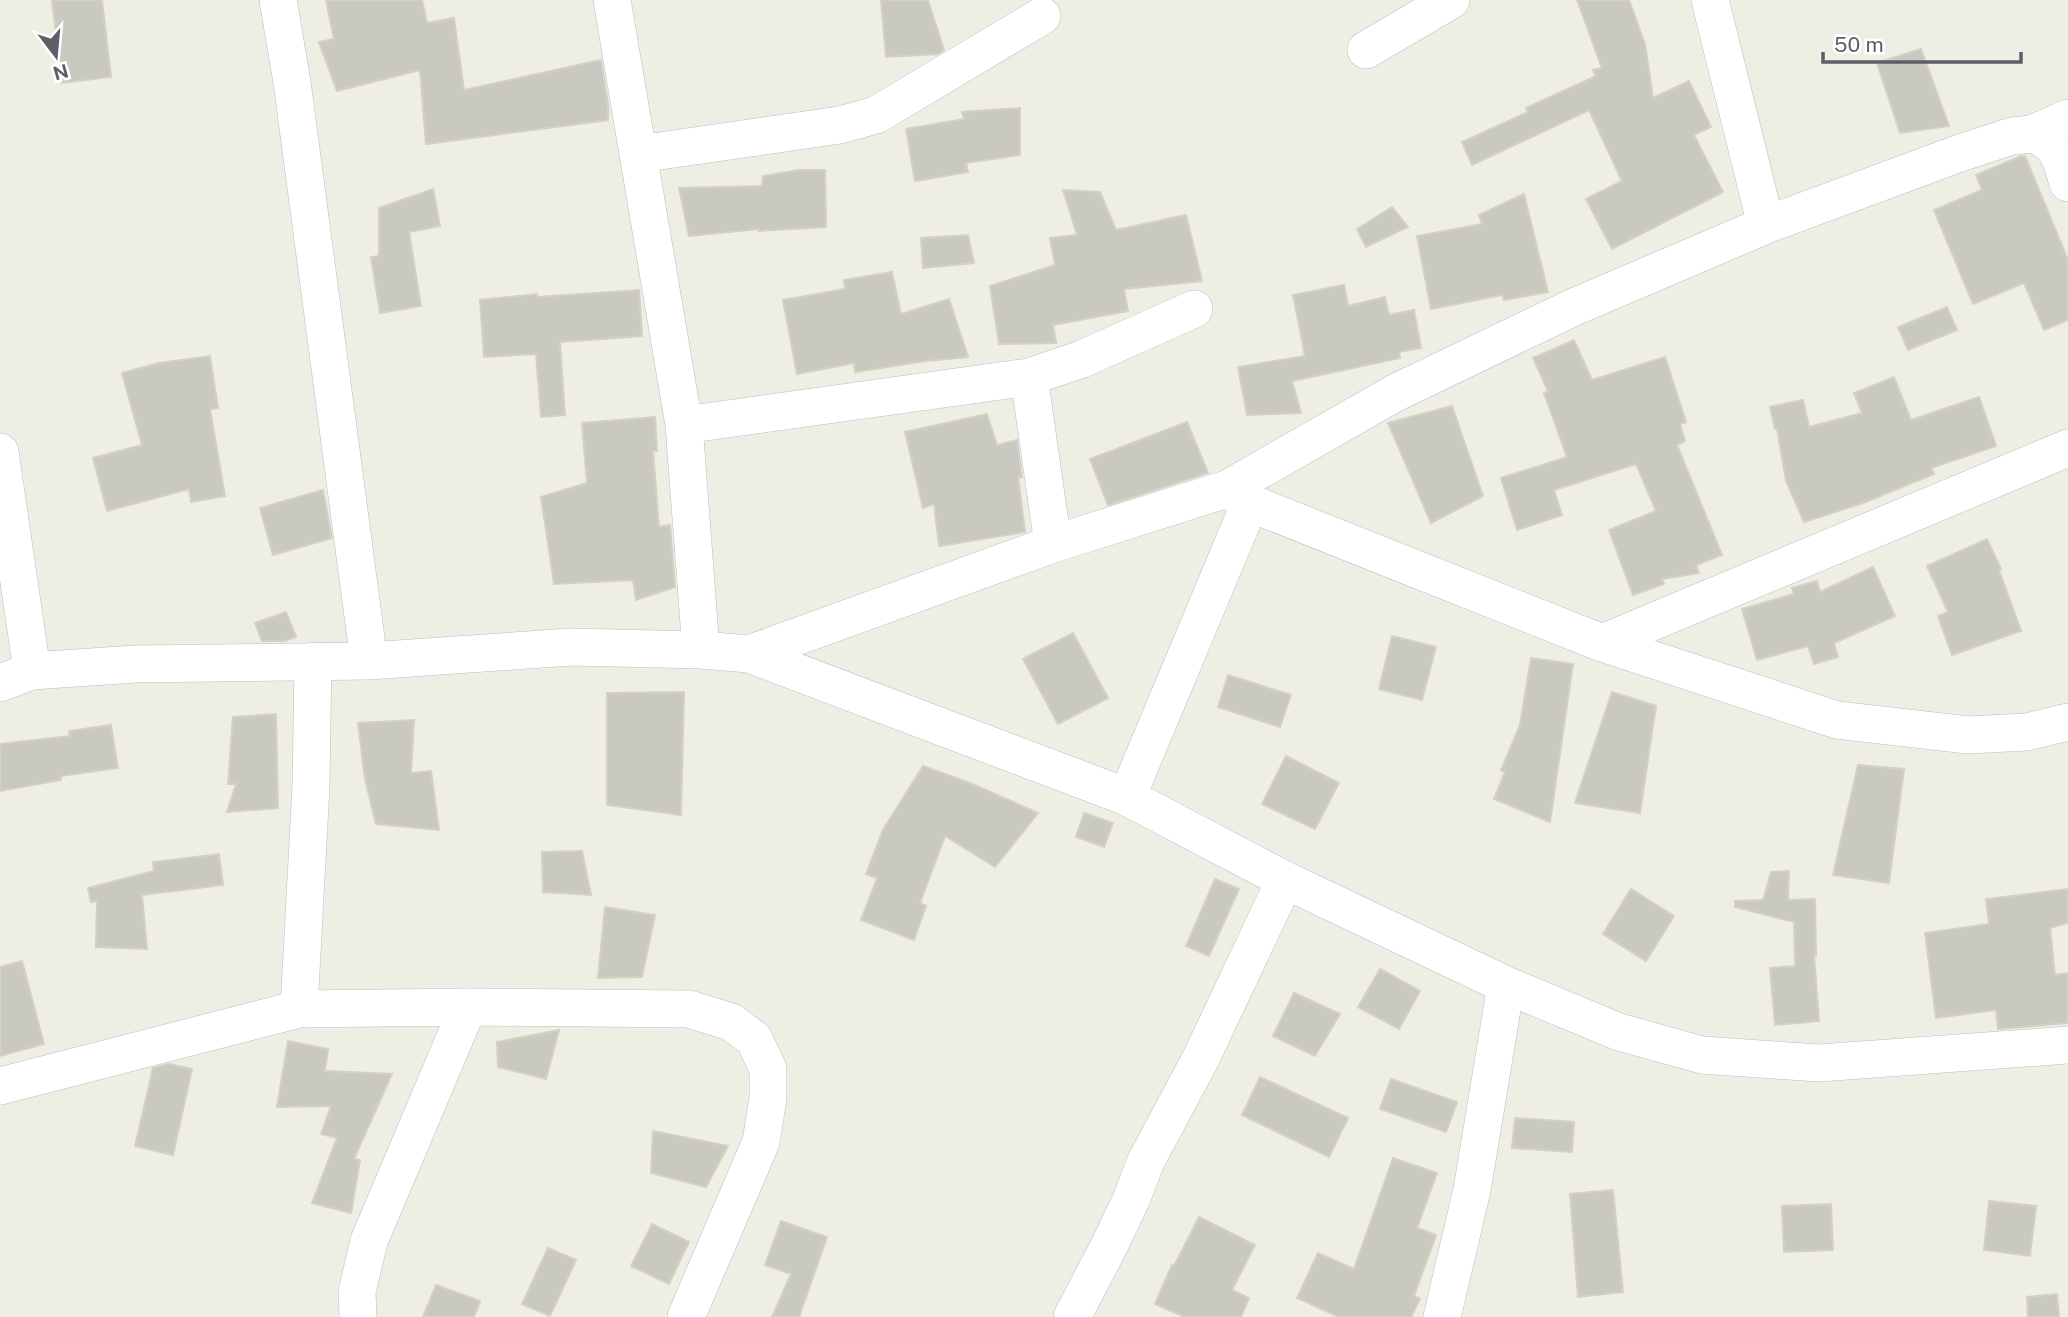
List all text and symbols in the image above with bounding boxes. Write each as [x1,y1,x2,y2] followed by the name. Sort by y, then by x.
[21,21,91,91] north arrow
[1823,21,2021,65] scale bar
[1834,32,1884,57] text: 50 m
[51,60,71,85] text: N

